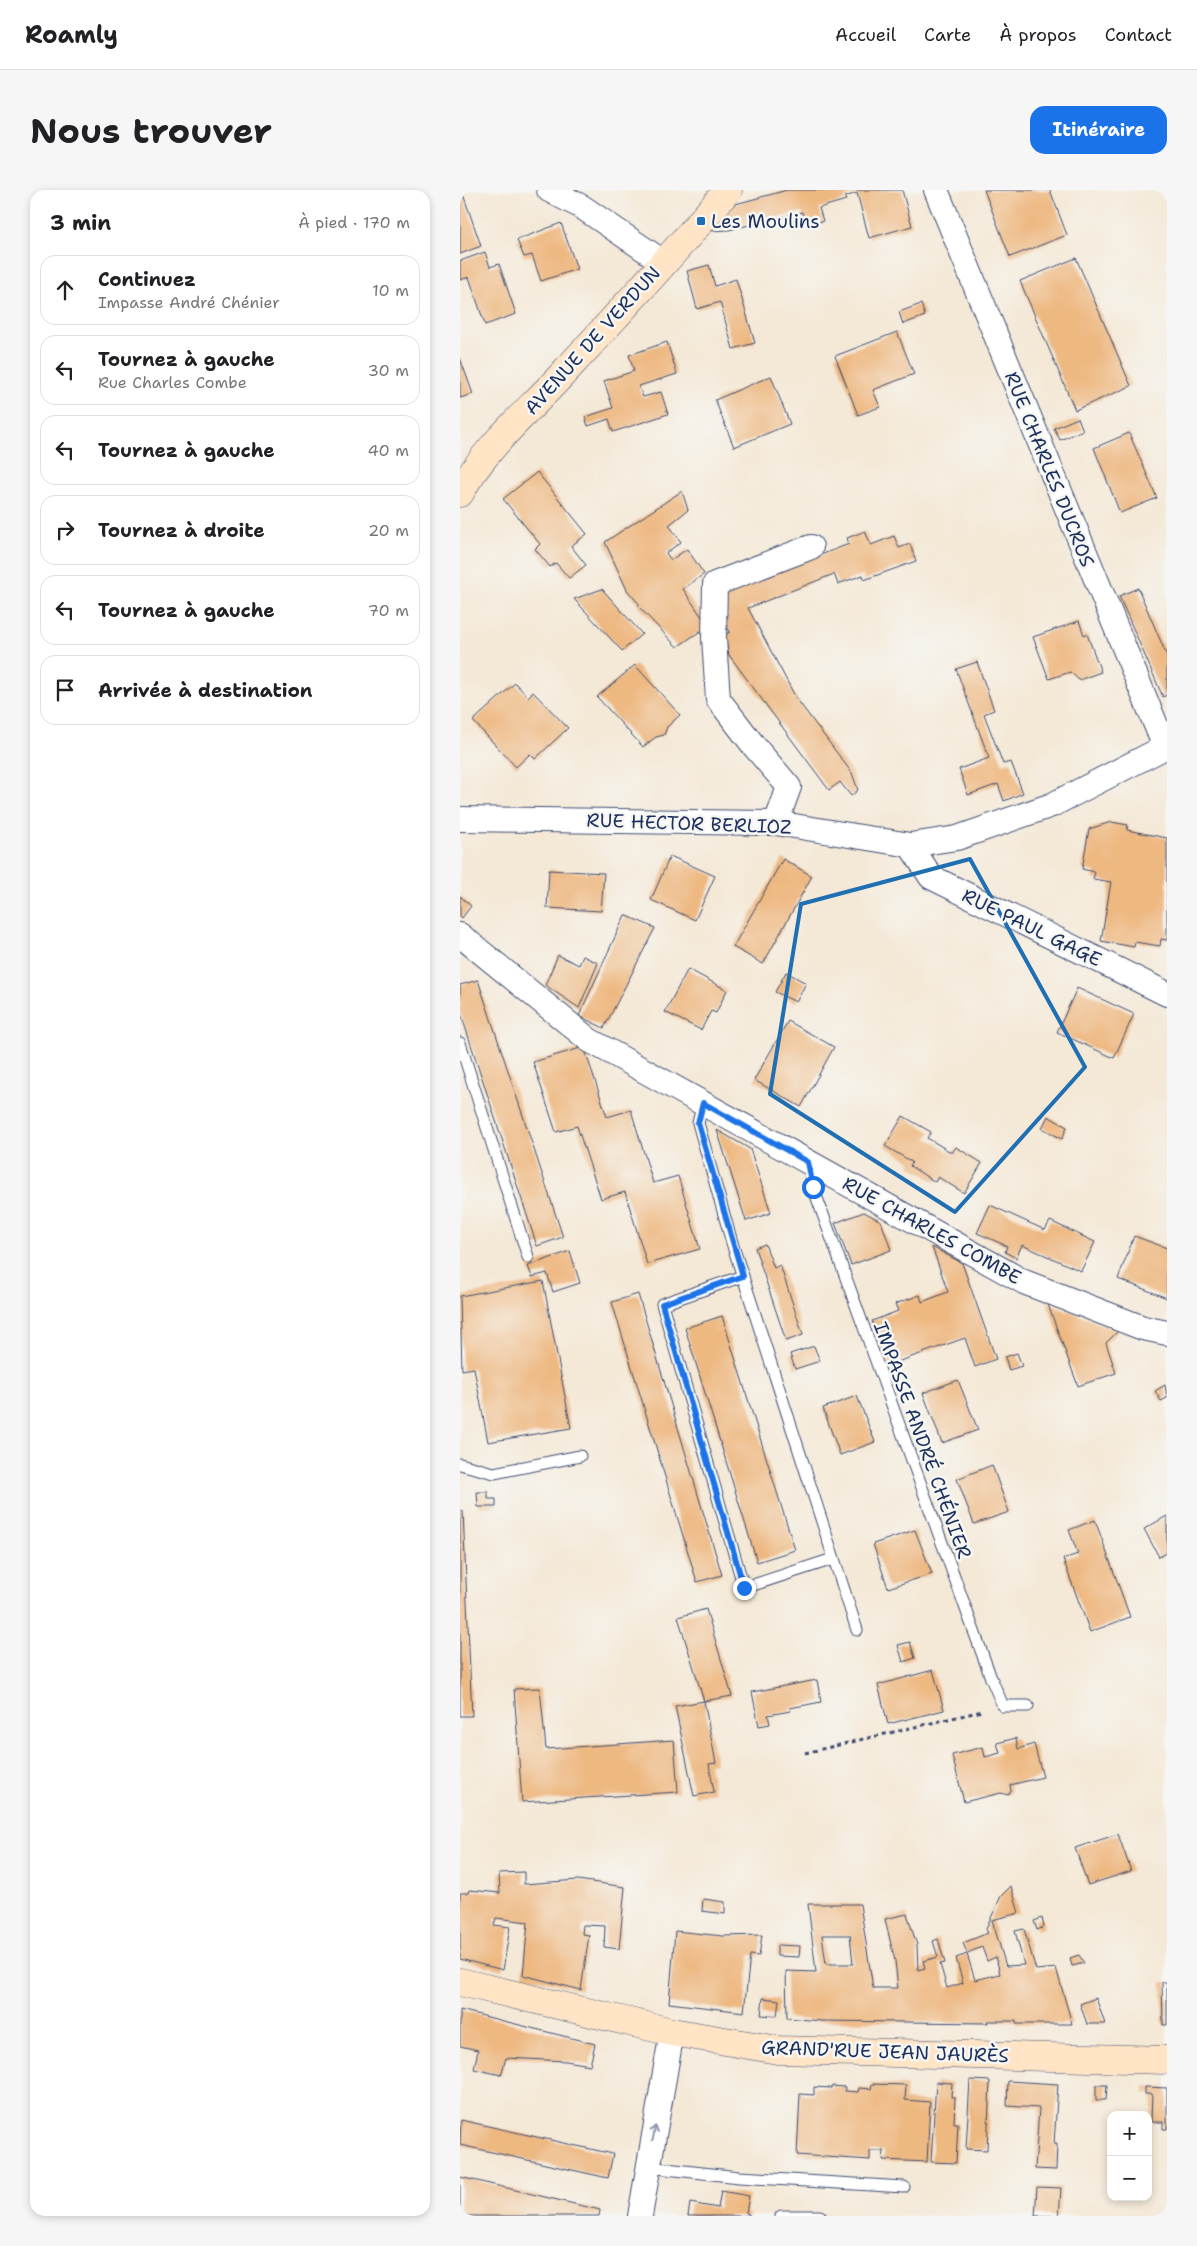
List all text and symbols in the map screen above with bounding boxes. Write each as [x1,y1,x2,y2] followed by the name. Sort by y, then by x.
[25,19,118,51] text: Roamly
[835,23,896,47] text: Accueil
[924,23,971,47] text: Carte
[999,23,1077,47] text: À propos
[1105,23,1172,47] text: Contact
[1030,106,1167,154] button: Itinéraire
[30,107,272,154] text: Nous trouver
[50,209,111,237] text: 3 min
[711,209,820,234] place label: Les Moulins
[298,212,410,233] text: À pied · 170 m
[695,215,707,227] marker: Les Moulins
[519,261,666,420] street label: AVENUE DE VERDUN
[98,267,196,292] text: Continuez
[51,276,79,304] icon: ahead
[372,280,409,301] text: 10 m
[98,292,280,313] text: Impasse André Chénier
[98,347,275,372] text: Tournez à gauche
[51,356,79,384] icon: left
[368,360,409,381] text: 30 m
[999,368,1100,571] street label: RUE CHARLES DUCROS
[98,372,247,393] text: Rue Charles Combe
[51,436,79,464] icon: left
[98,438,275,463] text: Tournez à gauche
[367,440,409,461] text: 40 m
[51,516,79,544] icon: right
[98,518,265,543] text: Tournez à droite
[368,520,409,541] text: 20 m
[51,596,79,624] icon: left
[98,598,275,623] text: Tournez à gauche
[368,600,409,621] text: 70 m
[51,676,79,704] icon: arrive
[98,678,312,703] text: Arrivée à destination
[586,807,792,840] street label: RUE HECTOR BERLIOZ
[958,883,1106,972] street label: RUE PAUL GAGE
[838,1171,1026,1290] street label: RUE CHARLES COMBE
[802,1176,825,1199] route start
[868,1318,978,1562] street label: IMPASSE ANDRÉ CHÉNIER
[733,1577,756,1600] route end
[761,2034,1009,2068] street label: GRAND'RUE JEAN JAURÈS
[1107,2111,1152,2201] map controls
[1107,2111,1152,2156] button: +
[650,2126,660,2142] one-way arrow
[1107,2156,1152,2201] button: −

